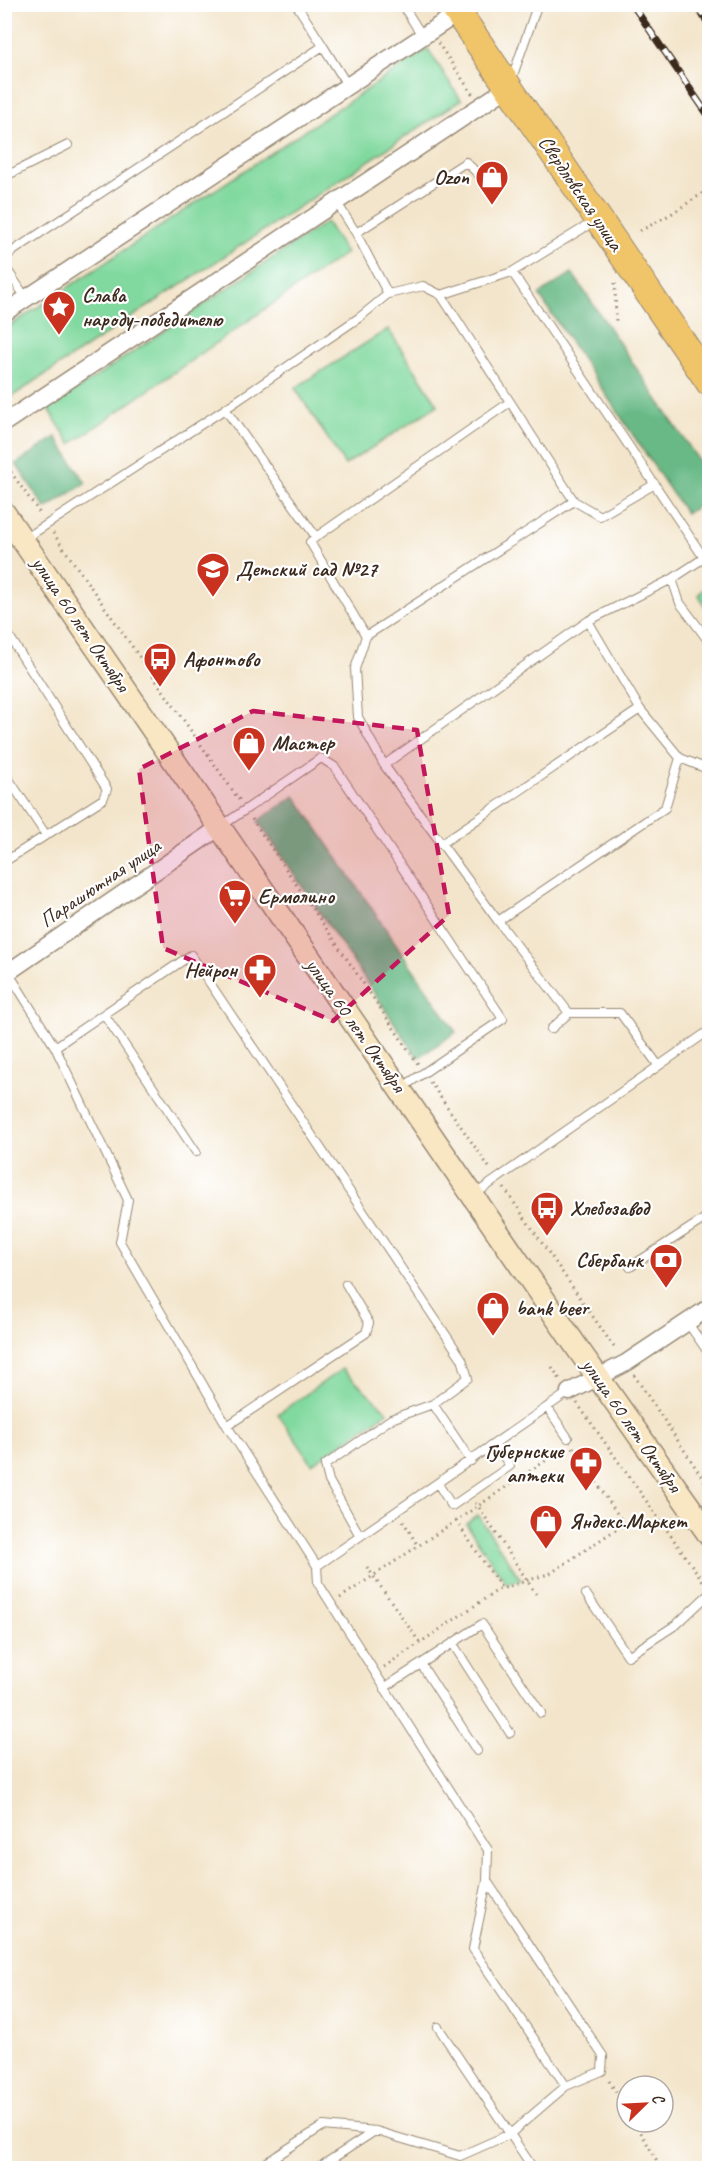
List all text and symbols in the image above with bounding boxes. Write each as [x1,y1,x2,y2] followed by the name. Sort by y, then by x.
[533,130,630,257] street label: Свердловская улица
[474,159,510,206] shop icon: Ozon
[434,164,469,190] place label: Ozon
[82,282,224,332] place label: Слава народу-победителю
[41,289,77,336] place icon: Слава народу-победителю
[25,550,137,698] street label: улица 60 лет Октября
[195,551,231,598] school or university icon: Детский сад №27
[236,556,379,582] place label: Детский сад №27
[142,641,178,688] bus stop icon: Афонтово
[183,646,261,672] place label: Афонтово
[231,725,267,772] shop icon: Мастер
[272,730,335,756] place label: Мастер
[35,832,167,933] street label: Парашютная улица
[217,878,253,925] supermarket icon: Ермолино
[258,883,336,909] place label: Ермолино
[299,951,413,1099] street label: улица 60 лет Октября
[242,952,278,999] pharmacy icon: Нейрон
[184,957,239,983] place label: Нейрон
[529,1190,565,1237] bus stop icon: Хлебозавод
[570,1195,652,1221] place label: Хлебозавод
[648,1242,684,1289] bank icon: Сбербанк
[576,1247,645,1273] place label: Сбербанк
[475,1290,511,1337] shop icon: bank beer
[516,1295,590,1321] place label: bank beer
[575,1351,689,1499] street label: улица 60 лет Октября
[485,1438,565,1488] place label: Губернские аптеки
[568,1445,604,1492] pharmacy icon: Губернские аптеки
[528,1503,564,1550] shop icon: Яндекс.Маркет
[569,1508,688,1534] place label: Яндекс.Маркет
[615,2074,675,2134] north arrow
[647,2091,669,2108] text: С

